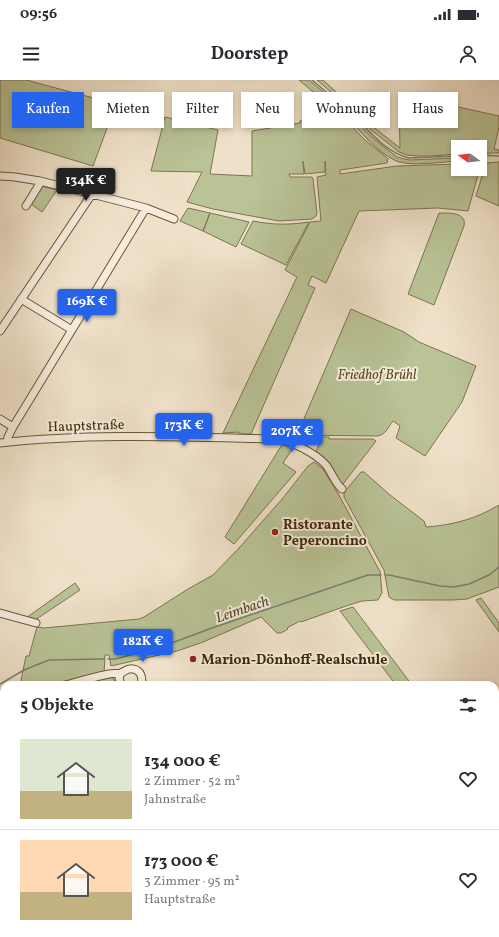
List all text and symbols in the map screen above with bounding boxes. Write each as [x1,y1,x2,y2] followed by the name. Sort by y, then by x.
[20,4,57,25] text: 09:56
[211,42,288,67] text: Doorstep
[20,43,42,65] icon: menu
[457,43,479,65] icon: person
[12,92,84,128] chip: Kaufen
[92,92,164,128] chip: Mieten
[172,92,233,128] chip: Filter
[241,92,294,128] chip: Neu
[302,92,390,128] chip: Wohnung
[398,92,458,128] chip: Haus
[451,140,487,176] north arrow
[451,140,487,176] map controls
[53,168,119,202] pin: 134K €
[65,172,107,190] text: 134K €
[54,289,120,323] pin: 169K €
[66,293,108,311] text: 169K €
[337,366,417,385] park label: Friedhof Brühl
[151,413,217,447] pin: 173K €
[47,416,125,437] street label: Hauptstraße
[164,417,204,435] text: 173K €
[259,419,325,453] pin: 207K €
[271,423,313,441] text: 207K €
[283,516,367,551] place label: Ristorante Peperoncino
[270,527,280,537] marker: Ristorante Peperoncino
[213,591,272,629] water label: Leimbach
[110,629,176,663] pin: 182K €
[123,633,163,651] text: 182K €
[201,651,387,670] place label: Marion-Dönhoff-Realschule
[188,654,198,664] marker: Marion-Dönhoff-Realschule
[20,694,94,717] text: 5 Objekte
[457,694,479,716] icon: filters
[144,750,221,773] text: 134 000 €
[52,755,100,803] icon: home
[457,768,479,790] icon: heart
[144,773,240,791] text: 2 Zimmer · 52 m²
[144,791,206,809] text: Jahnstraße
[144,850,218,873] text: 173 000 €
[52,856,100,904] icon: home
[457,869,479,891] icon: heart
[144,873,240,891] text: 3 Zimmer · 95 m²
[144,891,216,909] text: Hauptstraße

